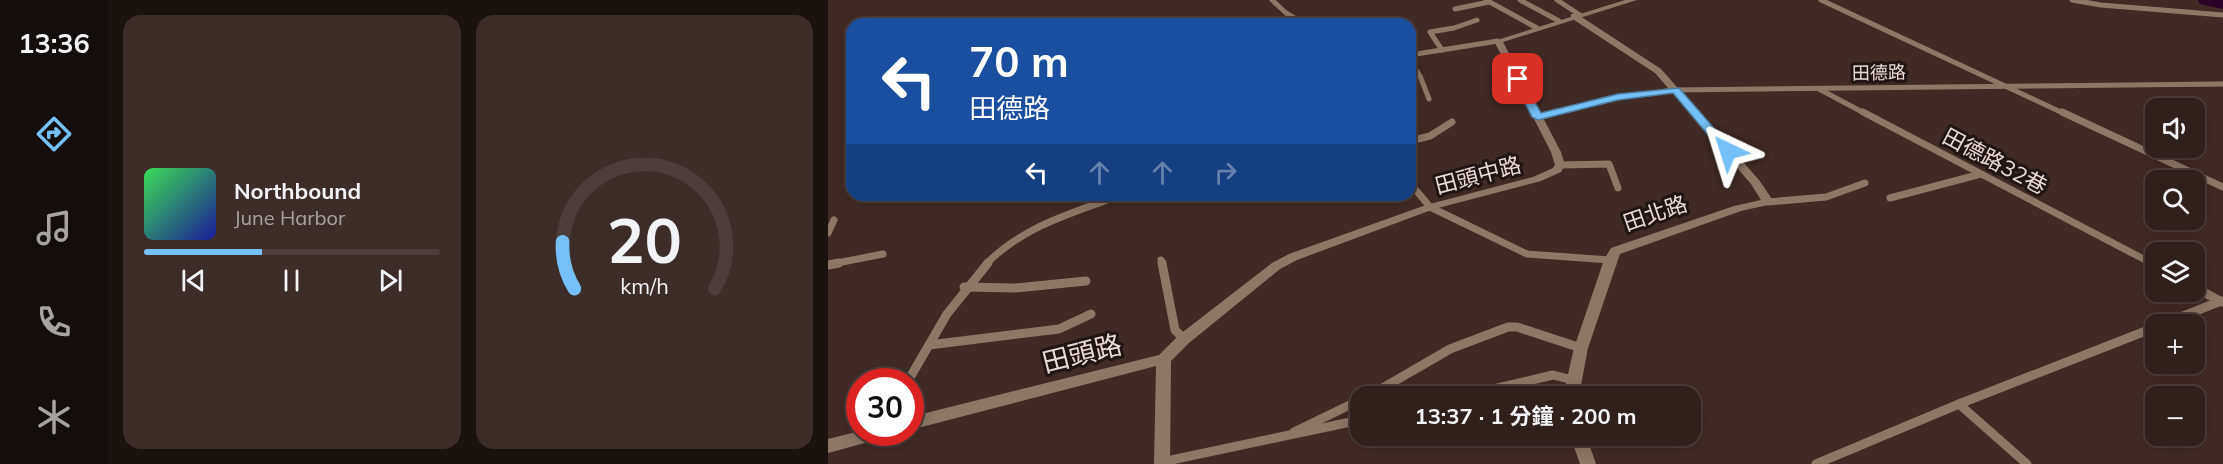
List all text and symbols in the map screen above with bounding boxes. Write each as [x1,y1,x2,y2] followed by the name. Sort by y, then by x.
[18,26,90,60] text: 13:36
[969,35,1069,88] text: 70 m
[870,42,948,120] icon: left
[1492,53,1543,104] pin
[1852,61,1906,84] street label: 田德路
[1501,62,1534,95] icon: arrive
[969,91,1050,125] text: 田德路
[2145,98,2205,446] map controls
[2145,98,2205,158] button: sound
[33,113,75,155] icon: directions
[1696,119,1760,183] position arrow
[1938,122,2052,200] street label: 田德路32巷
[1432,150,1524,200] street label: 田頭中路
[1020,156,1053,189] icon: left
[1083,156,1116,189] icon: ahead
[1146,156,1179,189] icon: ahead
[1209,156,1242,189] icon: right
[2145,170,2205,230] button: search
[234,177,361,205] text: Northbound
[1619,189,1691,237] street label: 田北路
[607,200,682,279] text: 20
[234,205,345,230] text: June Harbor
[33,207,75,249] icon: music
[2145,242,2205,302] button: layers
[177,264,210,297] icon: previous
[275,264,308,297] icon: pause
[374,264,407,297] icon: next
[620,272,668,299] text: km/h
[33,301,75,343] icon: phone
[2145,314,2205,374] button: +
[1038,327,1125,379] street label: 田頭路
[846,368,924,446] speed limit sign: 30
[2145,386,2205,446] button: −
[33,396,75,438] icon: climate
[1414,402,1637,430] text: 13:37 · 1 分鐘 · 200 m

